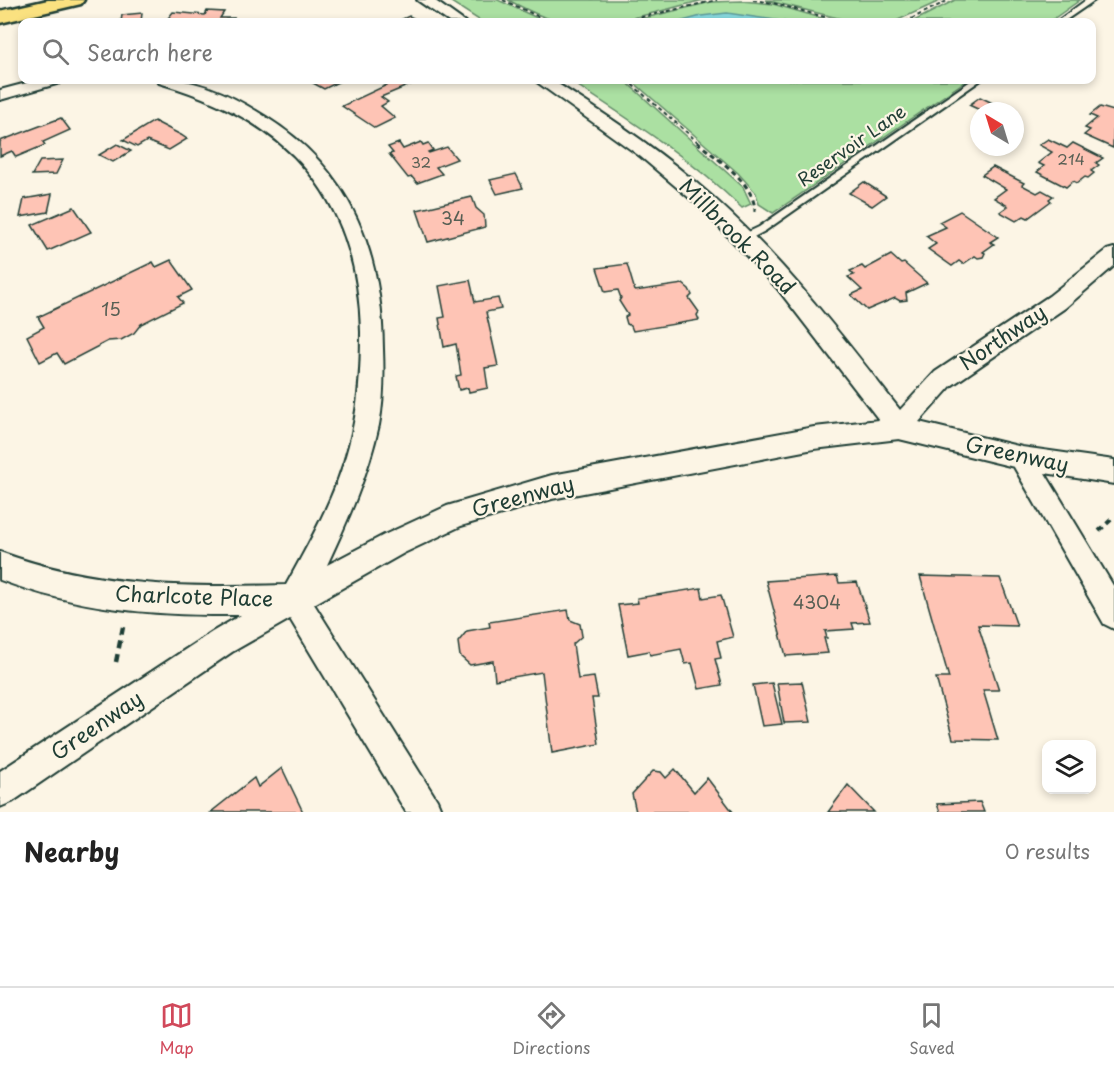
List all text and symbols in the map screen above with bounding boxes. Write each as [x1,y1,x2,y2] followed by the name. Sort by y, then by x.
[18,18,1096,84] search box
[39,35,72,68] icon: search
[87,35,213,68] text: Search here
[791,97,911,192] street label: Reservoir Lane
[970,102,1024,156] north arrow
[1057,147,1085,170] house number: 214
[411,150,431,173] house number: 32
[673,170,804,301] street label: Millbrook Road
[441,204,465,231] house number: 34
[101,295,121,322] house number: 15
[952,295,1052,377] street label: Northway
[963,426,1072,480] street label: Greenway
[468,466,577,524] street label: Greenway
[114,576,274,614] street label: Charlcote Place
[793,588,841,615] house number: 4304
[43,682,148,767] street label: Greenway
[1042,740,1096,794] map controls
[1042,740,1096,794] button: layers
[24,832,119,871] text: Nearby
[1005,836,1090,866] text: 0 results
[159,999,194,1059] tab: Map
[512,999,590,1059] tab: Directions
[909,999,955,1059] tab: Saved

